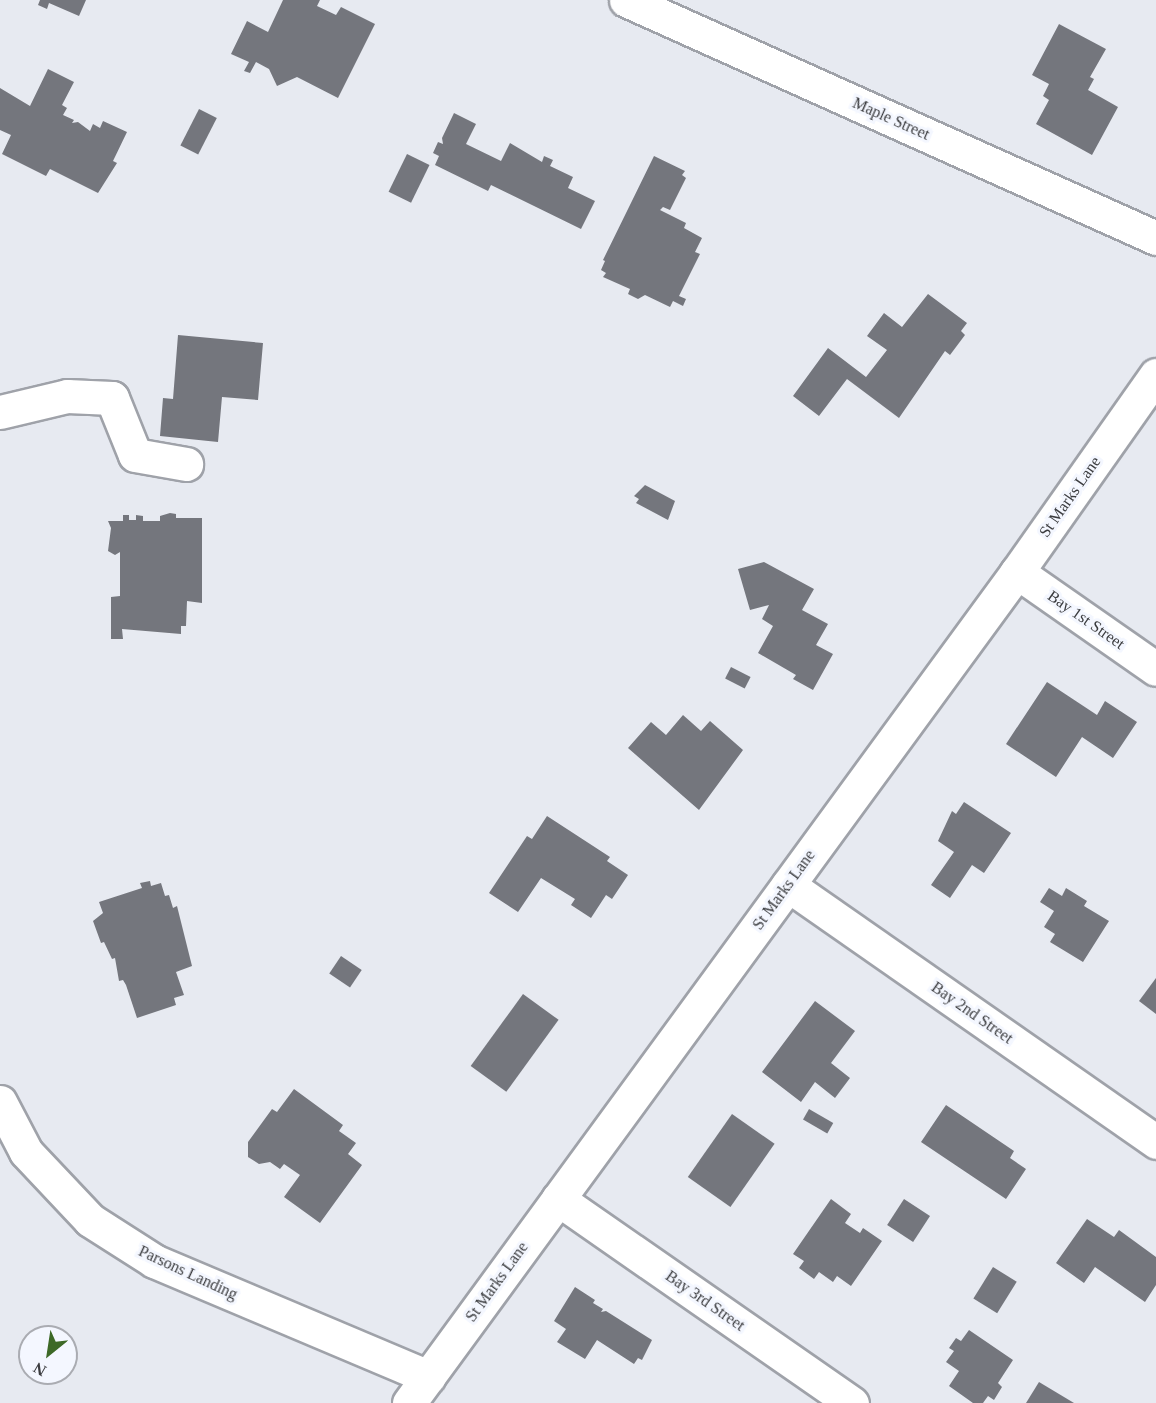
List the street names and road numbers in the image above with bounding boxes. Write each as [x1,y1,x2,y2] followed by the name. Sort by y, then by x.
[850,94,932,144] street label: Maple Street
[1035,453,1105,541] street label: St Marks Lane
[1044,586,1128,654] street label: Bay 1st Street
[749,846,819,934] street label: St Marks Lane
[928,978,1016,1048] street label: Bay 2nd Street
[462,1238,532,1326] street label: St Marks Lane
[135,1242,241,1304] street label: Parsons Landing
[662,1267,748,1335] street label: Bay 3rd Street

